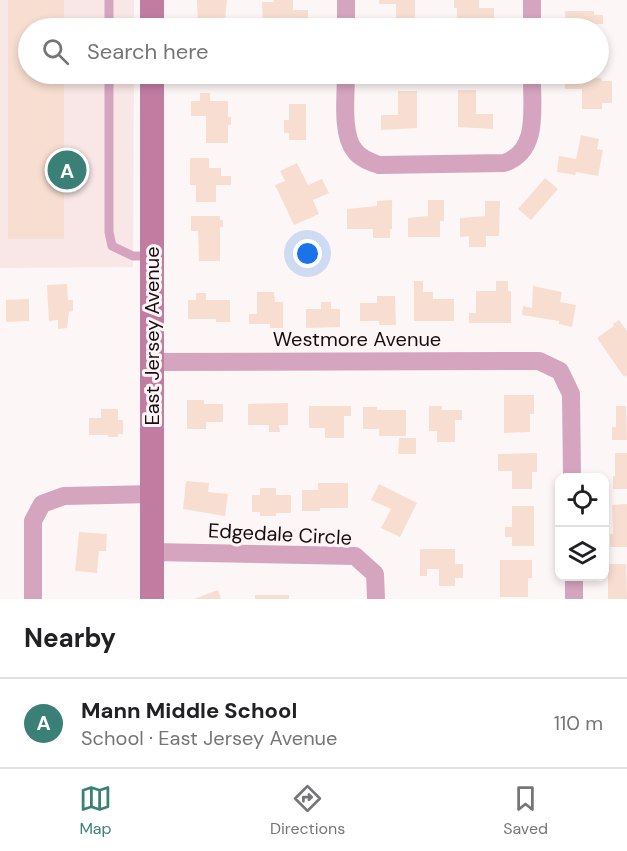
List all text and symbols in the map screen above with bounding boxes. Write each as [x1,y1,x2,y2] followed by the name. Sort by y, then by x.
[18,18,609,84] search box
[39,35,72,68] icon: search
[87,37,208,66] text: Search here
[48,148,86,192] pin: A
[293,239,322,268] your location
[139,246,165,426] street label: East Jersey Avenue
[273,326,441,352] street label: Westmore Avenue
[555,473,609,581] map controls
[555,473,609,527] button: locate
[207,517,353,551] street label: Edgedale Circle
[555,527,609,581] button: layers
[24,621,116,655] text: Nearby
[81,696,297,725] text: Mann Middle School
[36,710,51,736] text: A
[554,710,603,736] text: 110 m
[81,725,337,751] text: School · East Jersey Avenue
[79,782,112,839] tab: Map
[270,782,345,839] tab: Directions
[503,782,548,839] tab: Saved

